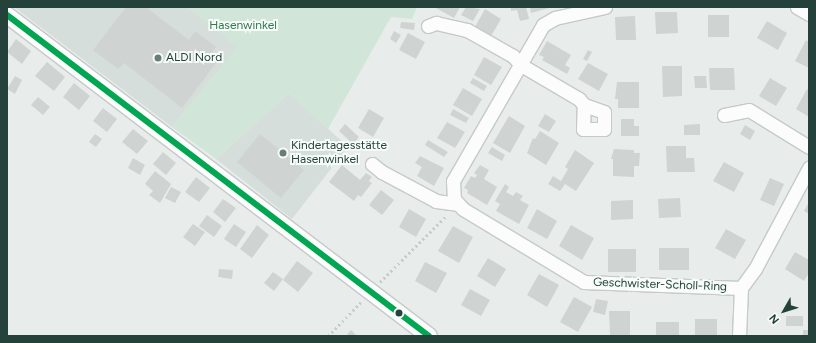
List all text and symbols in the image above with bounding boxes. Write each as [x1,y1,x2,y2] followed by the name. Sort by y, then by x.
[209,19,277,33] park label: Hasenwinkel
[166,51,222,65] place label: ALDI Nord
[153,53,163,63] marker: ALDI Nord
[291,139,387,167] place label: Kindertagesstätte Hasenwinkel
[278,148,288,158] marker: Kindertagesstätte Hasenwinkel
[593,275,727,295] street label: Geschwister-Scholl-Ring
[764,291,804,331] north arrow
[394,308,404,318] unlabelled marker
[767,311,782,326] text: N

